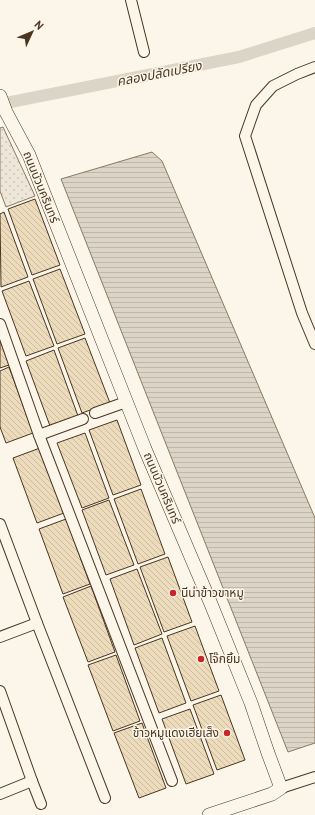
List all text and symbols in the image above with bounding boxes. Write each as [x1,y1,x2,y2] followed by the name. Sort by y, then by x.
[12,12,52,52] north arrow
[32,18,47,33] text: N
[115,57,204,90] water label: คลองปลัดเปรียง
[20,149,63,225] street label: ถนนบัวนครินทร์
[141,450,184,526] street label: ถนนบัวนครินทร์
[181,585,244,600] place label: นีน่าข้าวขาหมู
[168,588,178,598] marker: นีน่าข้าวขาหมู
[209,651,240,666] place label: โจ๊กยิ้ม
[196,654,206,664] marker: โจ๊กยิ้ม
[133,725,219,740] place label: ข้าวหมูแดงเฮียเส็ง
[222,728,232,738] marker: ข้าวหมูแดงเฮียเส็ง

